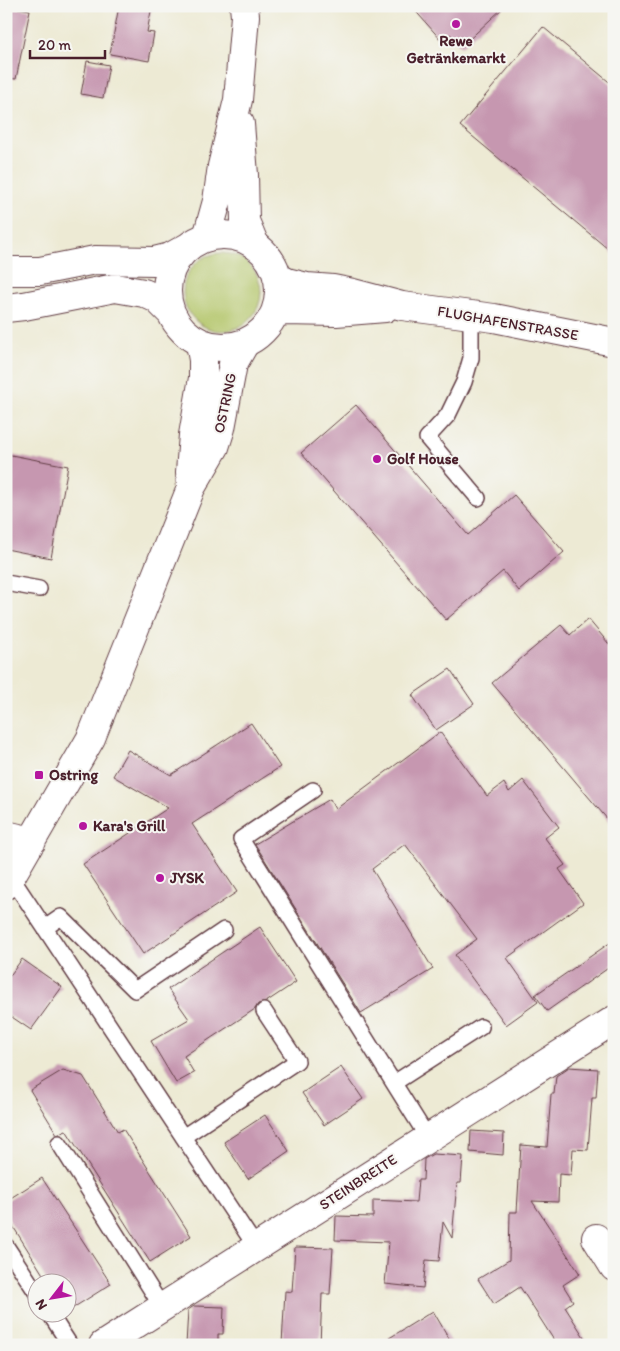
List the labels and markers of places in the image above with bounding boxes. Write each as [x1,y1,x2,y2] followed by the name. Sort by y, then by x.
[450,18,462,30] marker: Rewe Getränkemarkt
[406,32,506,67] place label: Rewe Getränkemarkt
[387,450,459,468] place label: Golf House
[371,453,383,465] marker: Golf House
[49,766,98,785] place label: Ostring
[33,769,45,781] marker: Ostring
[93,817,166,835] place label: Kara's Grill
[77,820,89,832] marker: Kara's Grill
[169,869,204,887] place label: JYSK
[154,872,166,884] marker: JYSK

